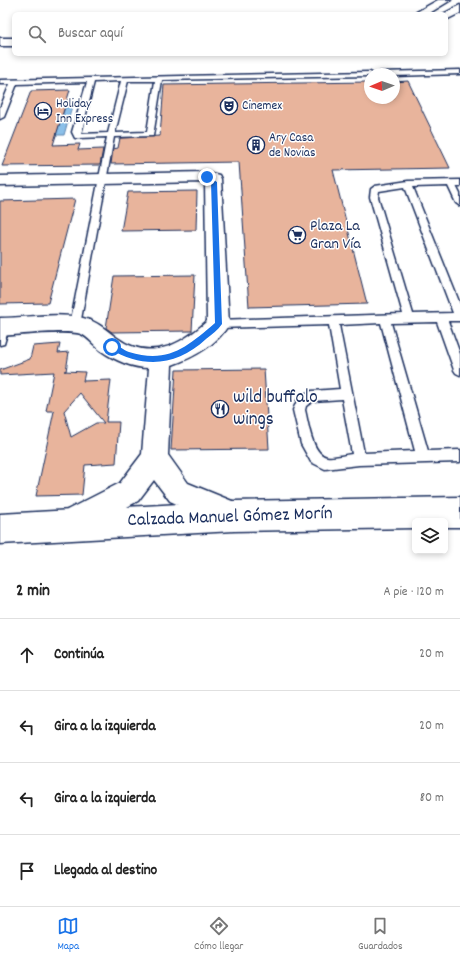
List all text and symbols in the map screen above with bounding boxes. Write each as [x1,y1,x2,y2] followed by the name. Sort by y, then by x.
[12,12,448,56] search box
[26,23,48,45] icon: search
[58,23,123,45] text: Buscar aquí
[364,68,400,104] north arrow
[56,95,113,129] place label: Holiday Inn Express
[219,96,239,116] theatre icon: Cinemex
[242,97,282,116] place label: Cinemex
[33,101,53,121] hotel icon: Holiday Inn Express
[269,129,315,163] place label: Ary Casa de Novias
[246,135,266,155] building icon: Ary Casa de Novias
[198,168,216,186] route end
[310,215,361,256] place label: Plaza La Gran Vía
[287,225,307,245] supermarket icon: Plaza La Gran Vía
[103,338,121,356] route start
[233,385,318,434] place label: wild buffalo wings
[210,399,230,419] restaurant icon: wild buffalo wings
[127,501,333,535] street label: Calzada Manuel Gómez Morín
[412,518,448,554] map controls
[412,518,448,554] button: layers
[16,580,50,604] text: 2 min
[383,583,444,602] text: A pie · 120 m
[16,644,38,666] icon: ahead
[54,644,104,666] text: Continúa
[419,645,444,664] text: 20 m
[16,716,38,738] icon: left
[54,716,155,738] text: Gira a la izquierda
[419,717,444,736] text: 20 m
[16,788,38,810] icon: left
[54,788,155,810] text: Gira a la izquierda
[420,789,444,808] text: 80 m
[16,860,38,882] icon: arrive
[54,860,157,882] text: Llegada al destino
[57,915,79,955] tab: Mapa
[194,915,243,955] tab: Cómo llegar
[358,915,403,955] tab: Guardados

